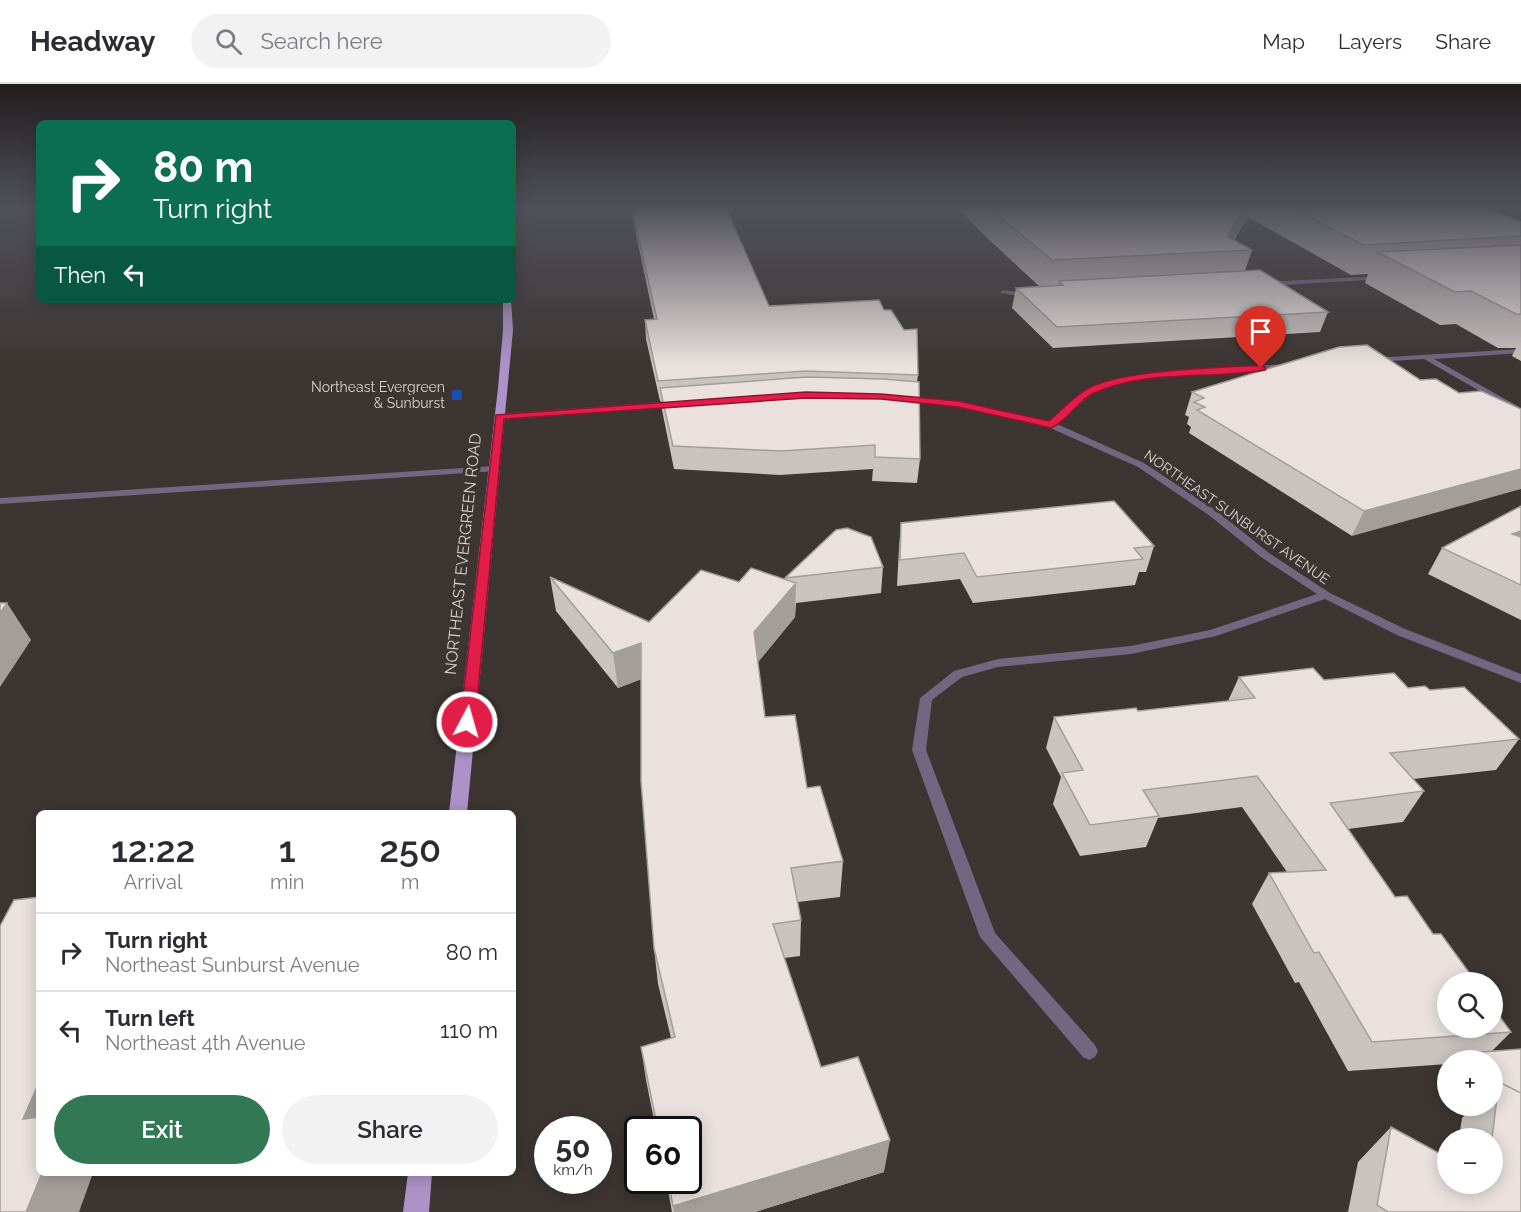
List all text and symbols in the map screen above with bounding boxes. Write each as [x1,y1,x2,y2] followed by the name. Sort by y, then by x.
[191,14,611,68] search box
[30,25,155,58] text: Headway
[212,25,245,58] icon: search
[260,28,383,54] text: Search here
[1262,29,1305,54] text: Map
[1338,29,1402,54] text: Layers
[1435,29,1491,54] text: Share
[153,143,253,192] text: 80 m
[54,144,132,222] icon: right
[153,193,272,224] text: Turn right
[118,258,151,291] icon: left
[54,262,106,288] text: Then
[1235,306,1286,368] pin
[1244,315,1277,348] icon: arrive
[311,379,445,411] place label: Northeast Evergreen & Sunburst
[450,388,464,402] marker: Northeast Evergreen & Sunburst
[441,432,485,676] street label: NORTHEAST EVERGREEN ROAD
[1141,447,1333,587] street label: NORTHEAST SUNBURST AVENUE
[435,690,499,754] position arrow
[111,828,195,870] text: 12:22
[279,828,296,870] text: 1
[379,828,441,870] text: 250
[124,870,182,894] text: Arrival
[270,870,304,894] text: min
[401,870,419,894] text: m
[105,927,208,953] text: Turn right
[54,936,87,969] icon: right
[446,939,498,965] text: 80 m
[105,953,360,977] text: Northeast Sunburst Avenue
[1437,972,1503,1194] map controls
[1437,972,1503,1038] button: search
[105,1005,195,1031] text: Turn left
[54,1014,87,1047] icon: left
[440,1017,498,1043] text: 110 m
[105,1031,306,1055] text: Northeast 4th Avenue
[1437,1050,1503,1116] button: +
[54,1095,270,1164] button: Exit
[282,1095,498,1164] button: Share
[624,1116,702,1194] speed limit sign: 60
[1437,1128,1503,1194] button: −
[555,1130,591,1165] text: 50
[553,1161,593,1179] text: km/h

